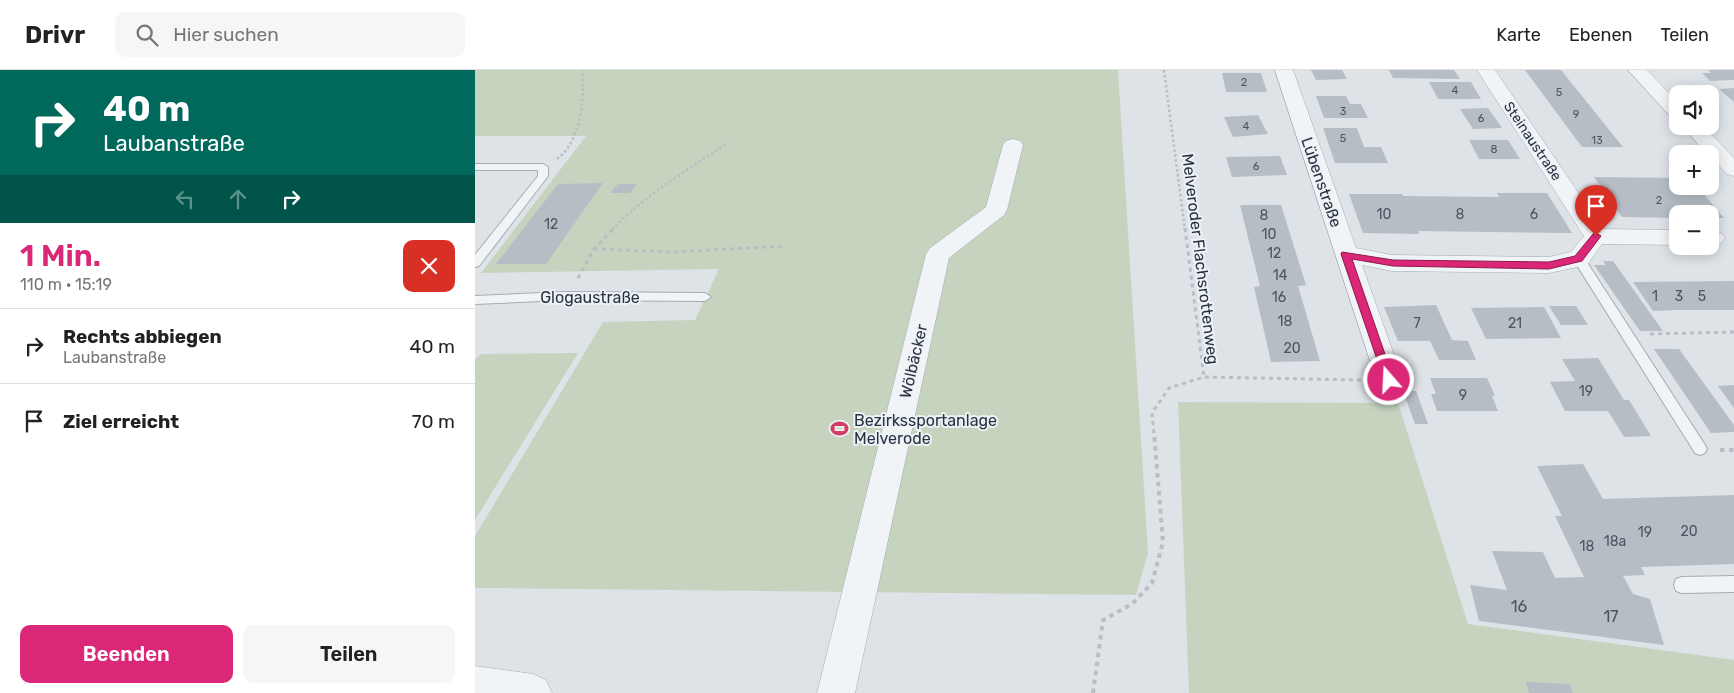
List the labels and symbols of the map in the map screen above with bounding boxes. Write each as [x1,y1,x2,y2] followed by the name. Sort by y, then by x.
[1241,76,1247,89] house number: 2
[1452,84,1459,97] house number: 4
[1556,86,1563,99] house number: 5
[1500,99,1565,184] street label: Steinaustraße
[1340,105,1347,118] house number: 3
[1573,108,1579,121] house number: 9
[1478,112,1485,125] house number: 6
[1243,120,1250,133] house number: 4
[1340,132,1347,145] house number: 5
[1591,134,1603,147] house number: 13
[1297,135,1346,230] street label: Lübenstraße
[1491,143,1498,156] house number: 8
[1178,153,1223,366] street label: Melveroder Flachsrottenweg
[1253,160,1260,173] house number: 6
[1575,185,1617,236] pin
[1656,194,1662,207] house number: 2
[1377,206,1392,223] house number: 10
[1456,206,1465,223] house number: 8
[1530,206,1538,223] house number: 6
[1260,207,1269,224] house number: 8
[544,216,558,233] house number: 12
[1262,226,1277,243] house number: 10
[1267,245,1281,262] house number: 12
[1273,267,1288,284] house number: 14
[540,288,640,307] street label: Glogaustraße
[1652,288,1658,305] house number: 1
[1675,288,1683,305] house number: 3
[1698,288,1706,305] house number: 5
[1272,289,1286,306] house number: 16
[1278,313,1293,330] house number: 18
[1413,315,1421,332] house number: 7
[1508,315,1522,332] house number: 21
[896,322,931,400] street label: Wölbäcker
[1283,340,1301,357] house number: 20
[1362,353,1414,405] position arrow
[1579,383,1593,400] house number: 19
[1459,387,1467,404] house number: 9
[854,411,997,448] place label: Bezirkssportanlage Melverode
[830,419,850,439] sports icon: Bezirkssportanlage Melverode
[1680,523,1698,540] house number: 20
[1638,524,1652,541] house number: 19
[1604,533,1626,550] house number: 18a
[1580,538,1595,555] house number: 18
[1511,597,1528,616] house number: 16
[1603,607,1619,626] house number: 17

